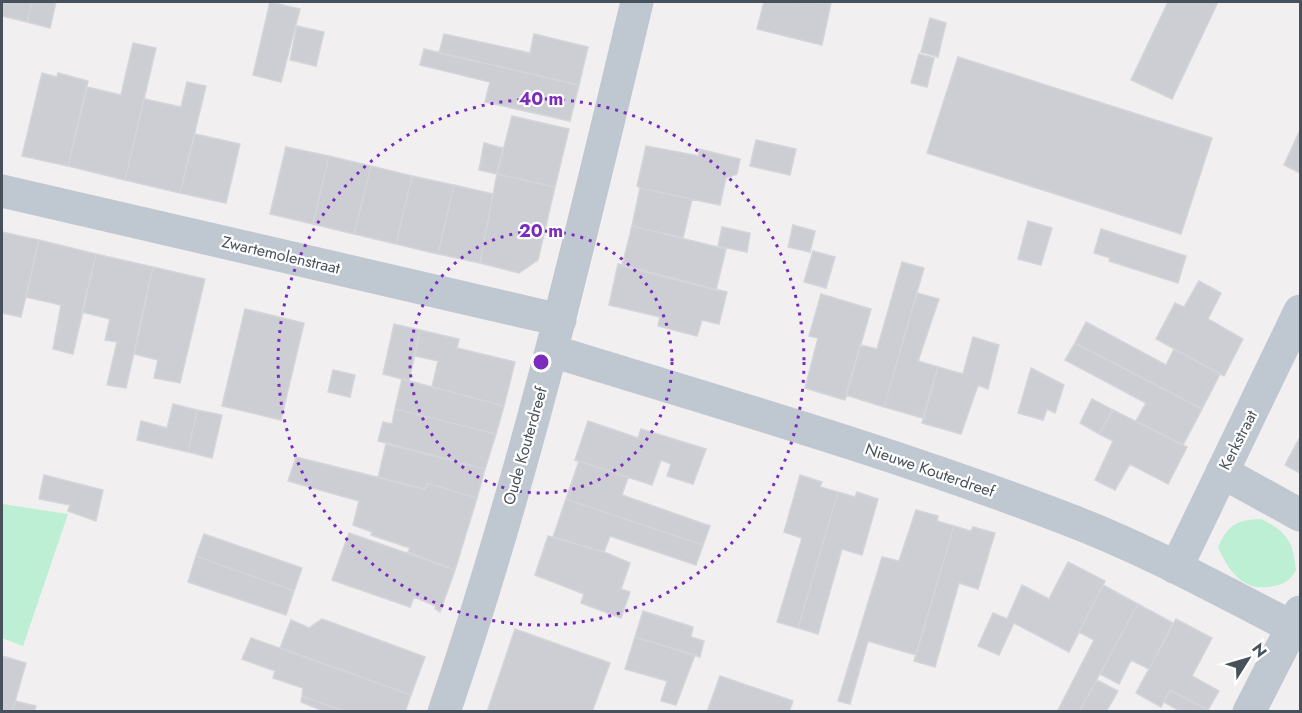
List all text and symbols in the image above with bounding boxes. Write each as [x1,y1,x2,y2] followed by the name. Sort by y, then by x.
[519,86,563,112] text: 40 m
[519,218,563,244] text: 20 m
[220,230,343,280] street label: Zwartemolenstraat
[531,352,551,372] centre of rings
[497,384,553,508] street label: Oude Kouterdreef
[1213,406,1263,474] street label: Kerkstraat
[862,437,998,503] street label: Nieuwe Kouterdreef
[1218,629,1278,689] north arrow
[1247,638,1273,662] text: N

